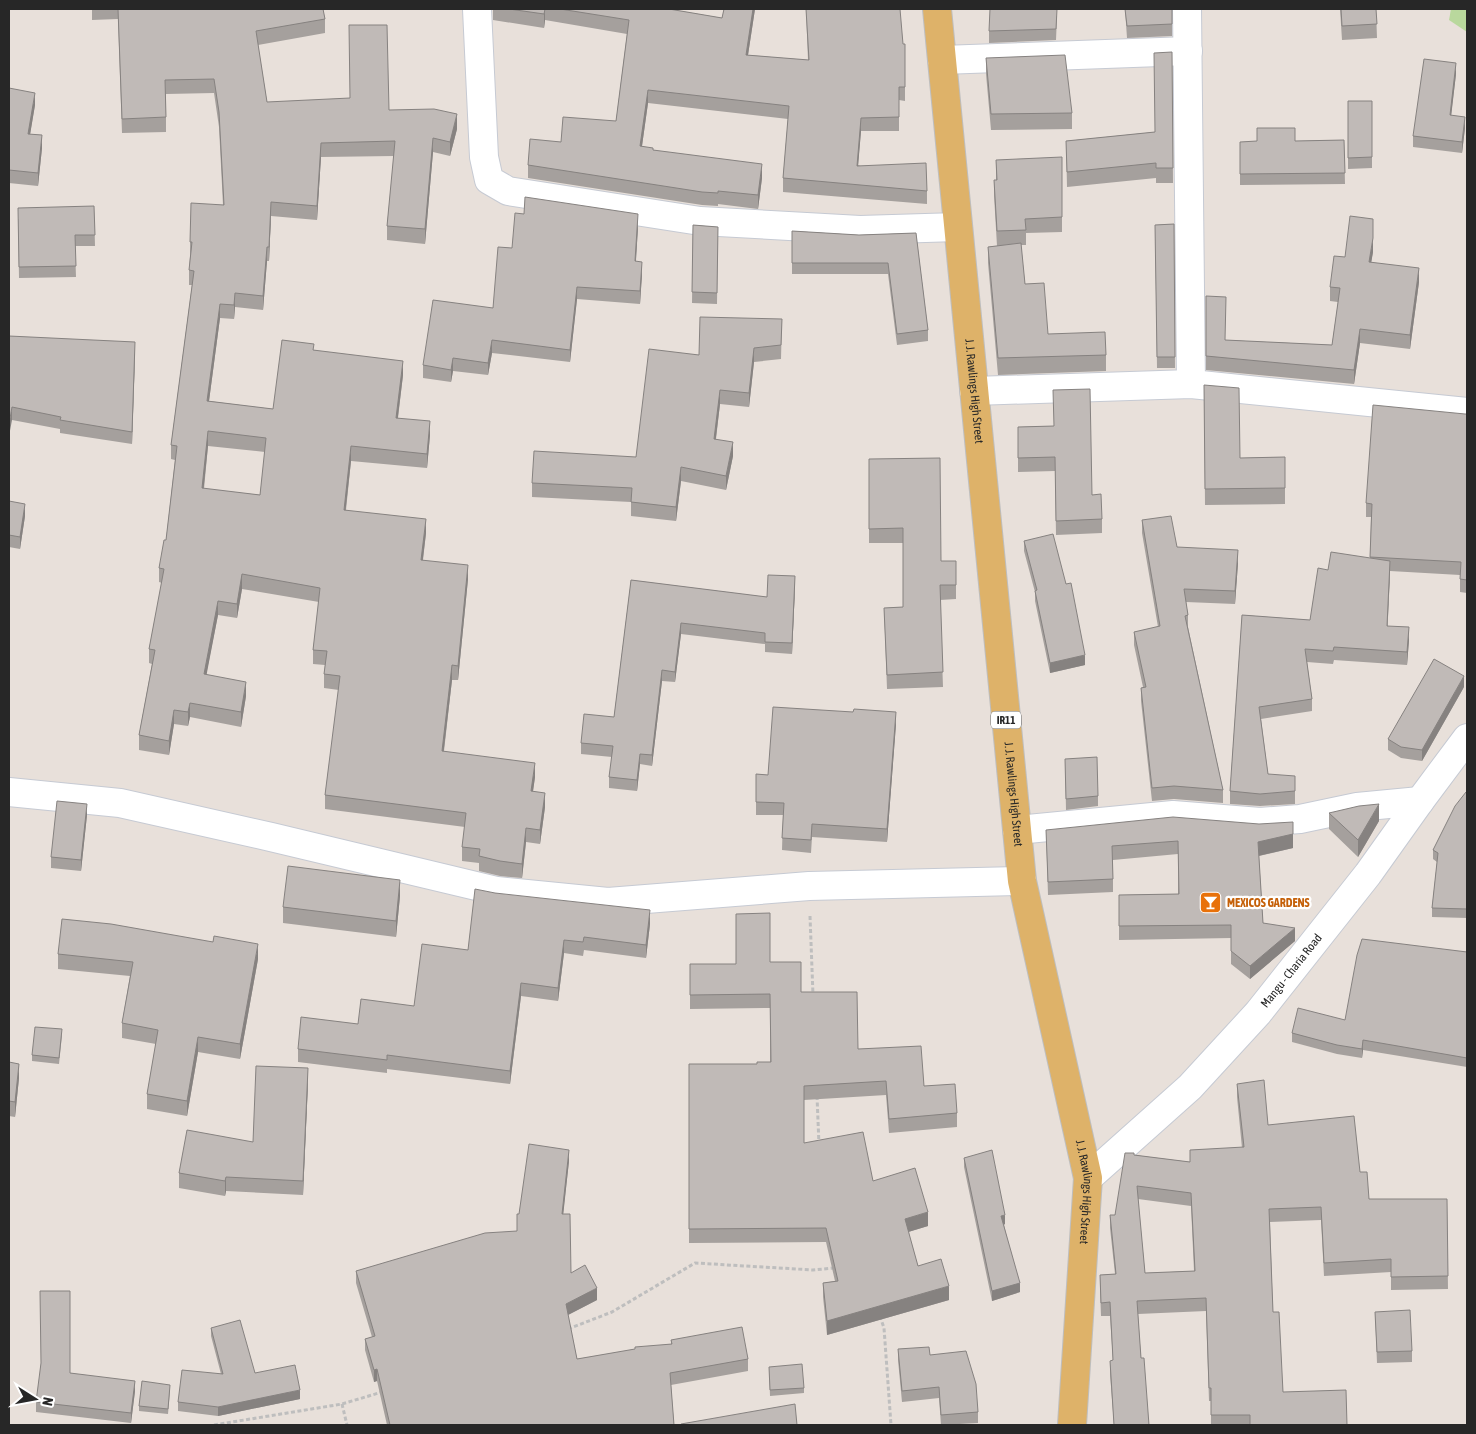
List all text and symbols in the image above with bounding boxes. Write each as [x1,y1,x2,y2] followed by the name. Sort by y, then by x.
[962,338,986,445] street label: J. J. Rawlings High Street
[991,712,1021,728] road number: IR11
[1001,741,1026,848] street label: J. J. Rawlings High Street
[1199,891,1223,915] bar icon: MEXICOS GARDENS
[1227,896,1310,910] place label: MEXICOS GARDENS
[1258,931,1325,1010] street label: Mangu - Charia Road
[1073,1138,1095,1245] street label: J. J. Rawlings High Street
[10,1374,60,1424] north arrow
[39,1396,56,1407] text: N

